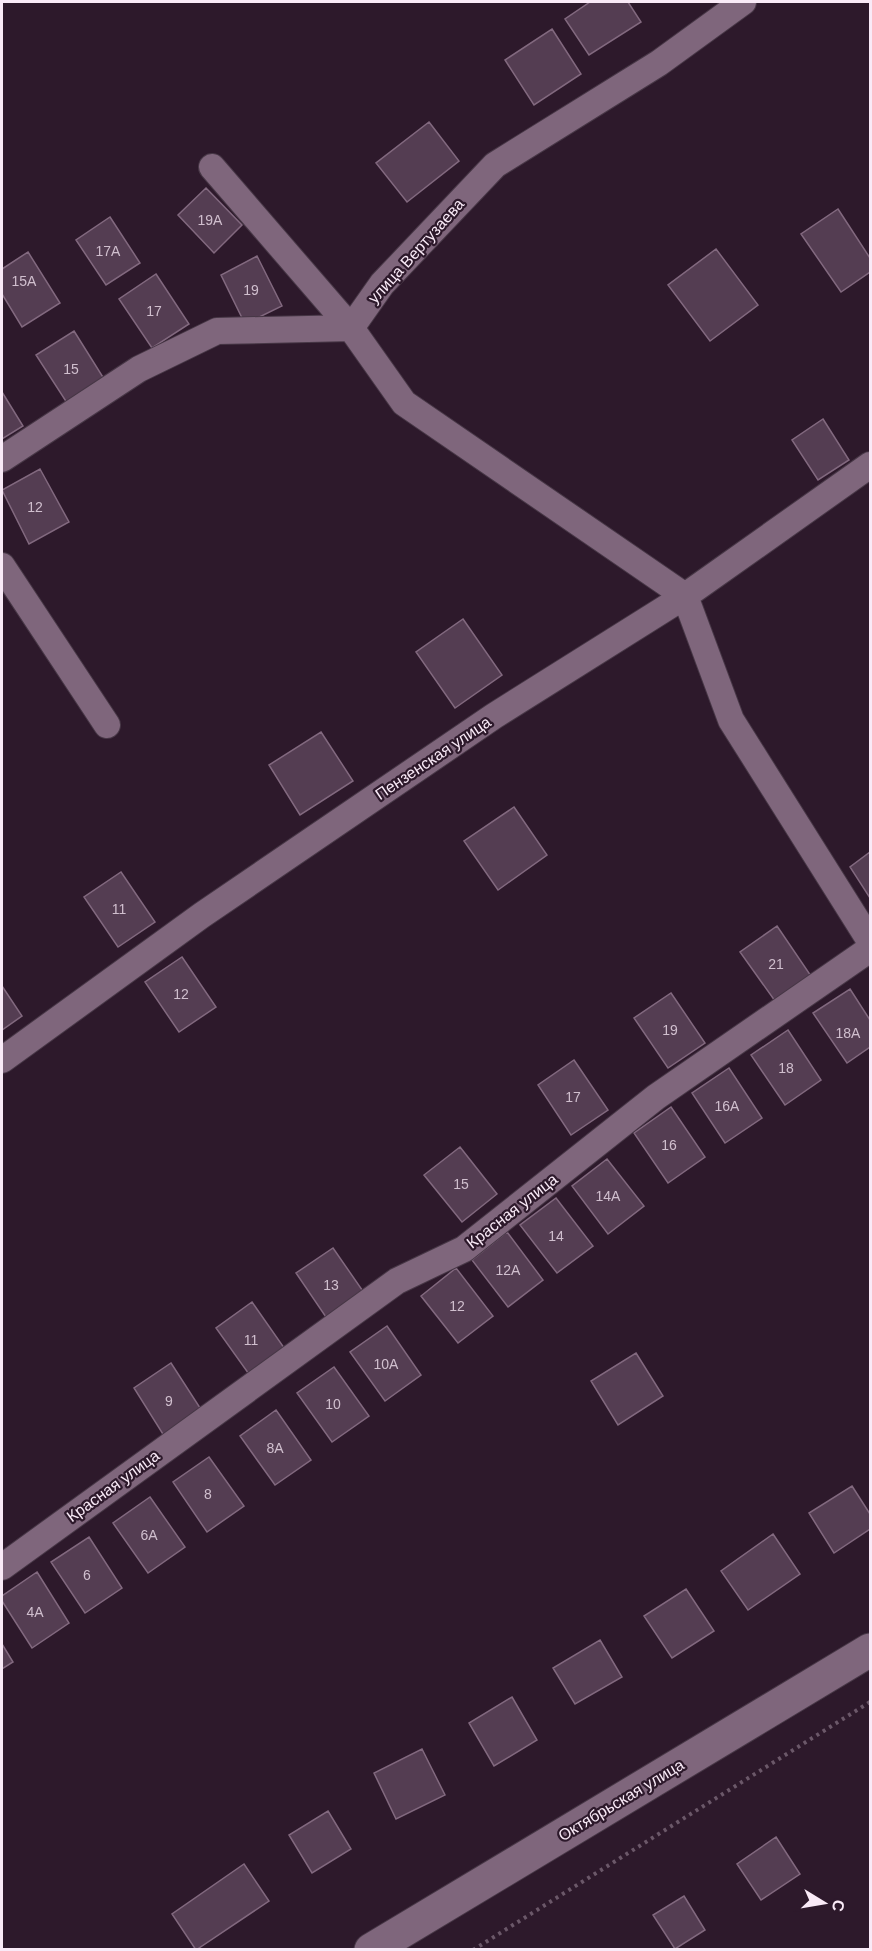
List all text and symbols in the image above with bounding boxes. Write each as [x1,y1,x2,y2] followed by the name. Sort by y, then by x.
[365,195,467,307] street label: улица Вертузаева
[198,212,223,228] house number: 19А
[96,243,121,259] house number: 17А
[12,273,37,289] house number: 15А
[243,282,259,298] house number: 19
[146,303,162,319] house number: 17
[63,361,79,377] house number: 15
[27,499,43,515] house number: 12
[372,713,494,803] street label: Пензенская улица
[112,901,126,917] house number: 11
[768,956,784,972] house number: 21
[173,986,189,1002] house number: 12
[662,1022,678,1038] house number: 19
[836,1025,861,1041] house number: 18А
[778,1060,794,1076] house number: 18
[565,1089,581,1105] house number: 17
[715,1098,740,1114] house number: 16А
[661,1137,677,1153] house number: 16
[463,1170,561,1252] street label: Красная улица
[453,1176,469,1192] house number: 15
[596,1188,621,1204] house number: 14А
[548,1228,564,1244] house number: 14
[496,1262,521,1278] house number: 12А
[323,1277,339,1293] house number: 13
[449,1298,465,1314] house number: 12
[244,1332,258,1348] house number: 11
[374,1356,399,1372] house number: 10А
[165,1393,173,1409] house number: 9
[325,1396,341,1412] house number: 10
[266,1440,284,1456] house number: 8А
[64,1447,163,1525] street label: Красная улица
[204,1486,212,1502] house number: 8
[140,1527,158,1543] house number: 6А
[83,1567,91,1583] house number: 6
[26,1604,44,1620] house number: 4А
[555,1756,687,1844] street label: Октябрьская улица
[794,1873,854,1933] north arrow
[829,1898,848,1913] text: С

